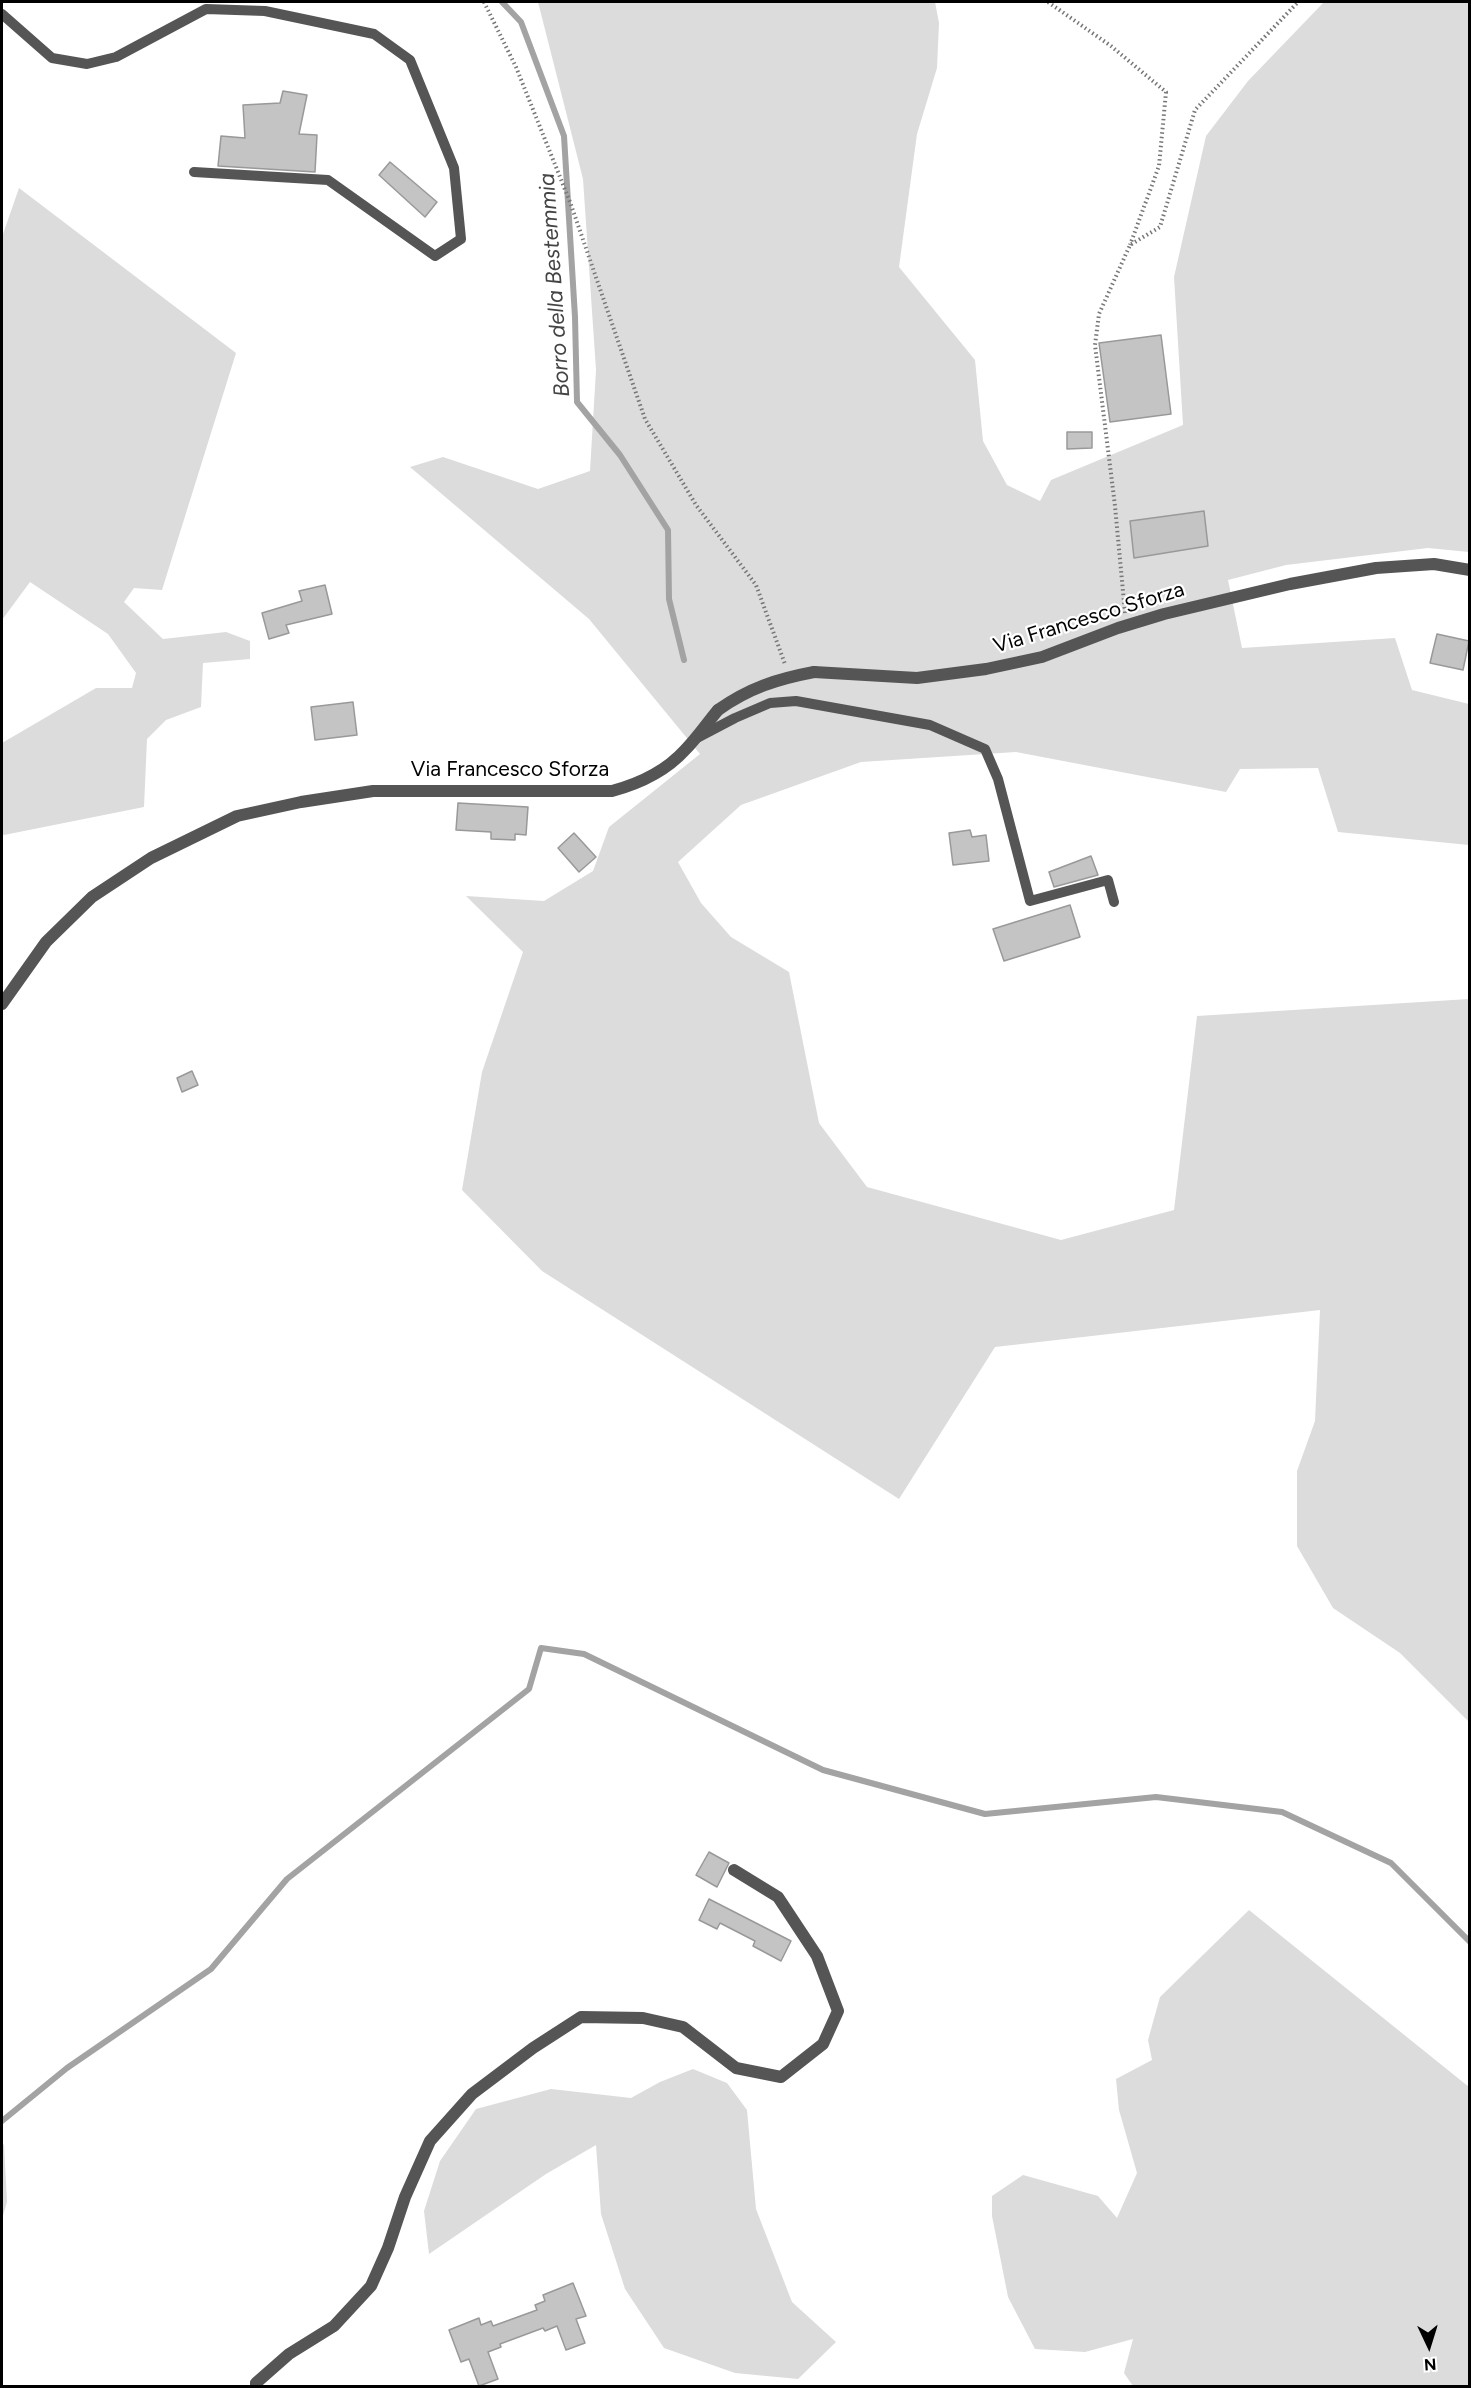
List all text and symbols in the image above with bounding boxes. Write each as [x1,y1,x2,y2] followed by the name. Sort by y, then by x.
[534,172,576,398] water label: Borro della Bestemmia
[991,577,1187,659] street label: Via Francesco Sforza
[411,757,609,783] street label: Via Francesco Sforza
[1399,2316,1459,2376] north arrow
[1423,2355,1437,2374] text: N

